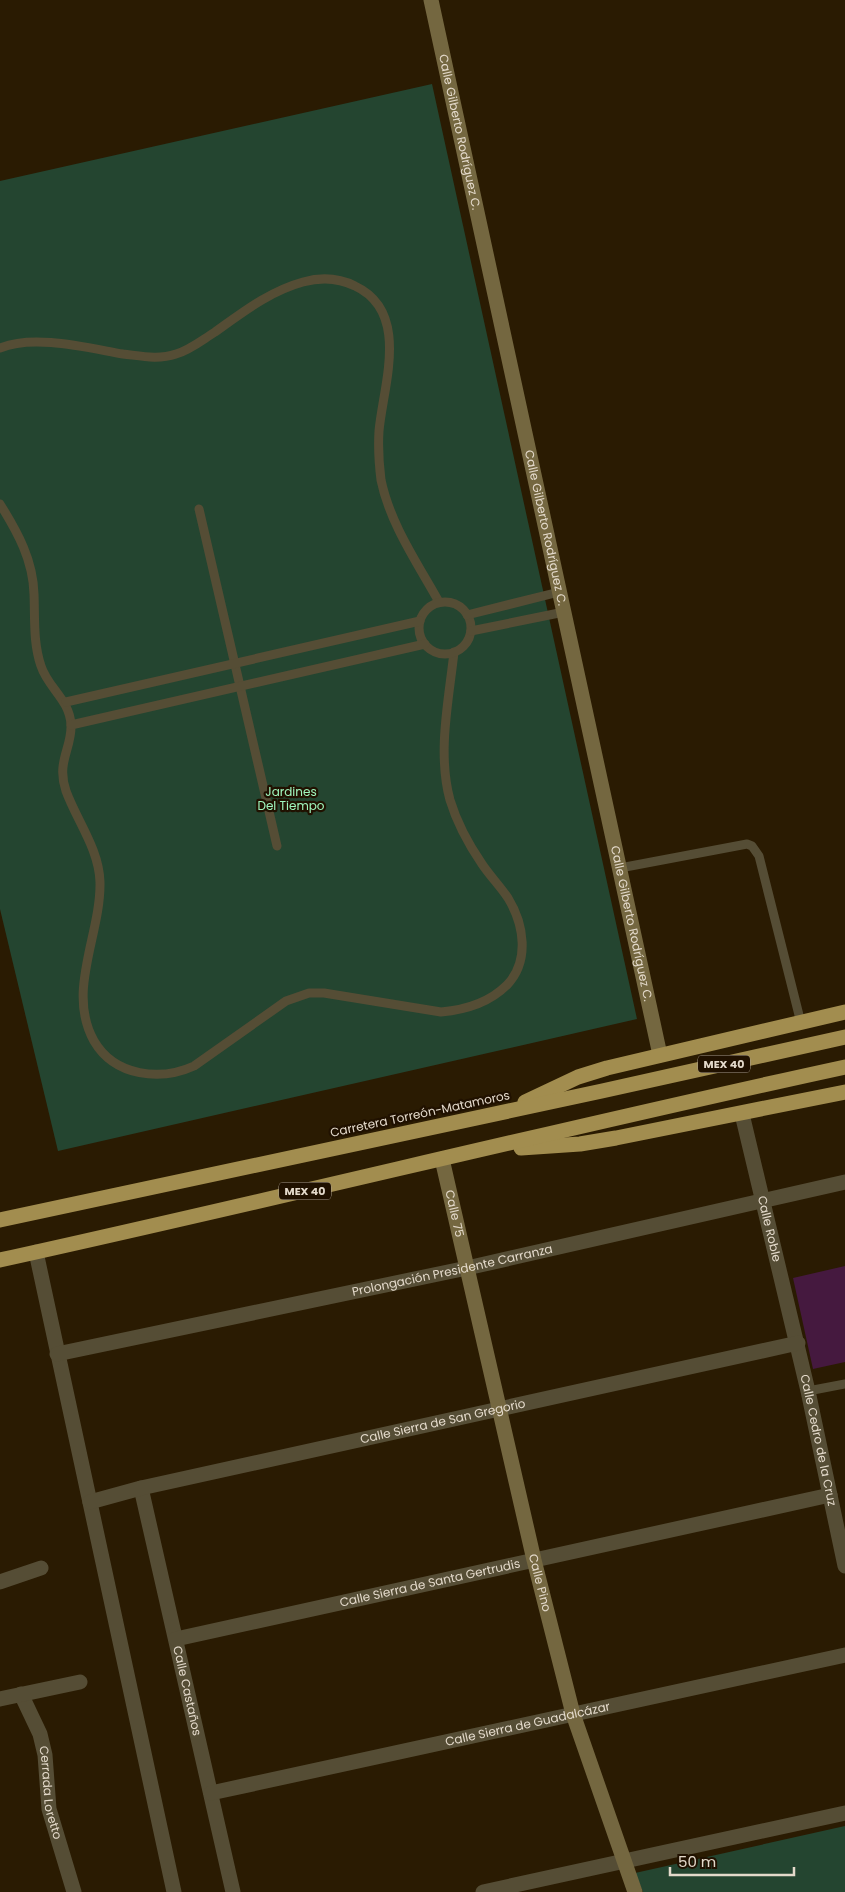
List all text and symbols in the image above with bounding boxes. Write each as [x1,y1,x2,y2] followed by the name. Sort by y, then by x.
[435,52,485,211] street label: Calle Gilberto Rodríguez C.
[521,448,571,607] street label: Calle Gilberto Rodríguez C.
[257,783,325,814] park label: Jardines Del Tiempo
[607,844,657,1003] street label: Calle Gilberto Rodríguez C.
[698,1056,750,1072] road number: MEX 40
[328,1086,511,1141] street label: Carretera Torreón-Matamoros
[279,1182,331,1200] road number: MEX 40
[441,1188,469,1239] street label: Calle 75
[754,1194,786,1263] street label: Calle Roble
[350,1240,554,1300] street label: Prolongación Presidente Carranza
[796,1373,841,1507] street label: Calle Cedro de la Cruz
[358,1394,527,1447] street label: Calle Sierra de San Gregorio
[525,1552,556,1614] street label: Calle Pino
[338,1554,522,1611] street label: Calle Sierra de Santa Gertrudis
[169,1644,206,1737] street label: Calle Castaños
[443,1697,612,1750] street label: Calle Sierra de Guadalcázar
[35,1744,67,1842] street label: Cerrada Loretto
[670,1844,794,1876] scale bar
[678,1851,716,1872] text: 50 m

